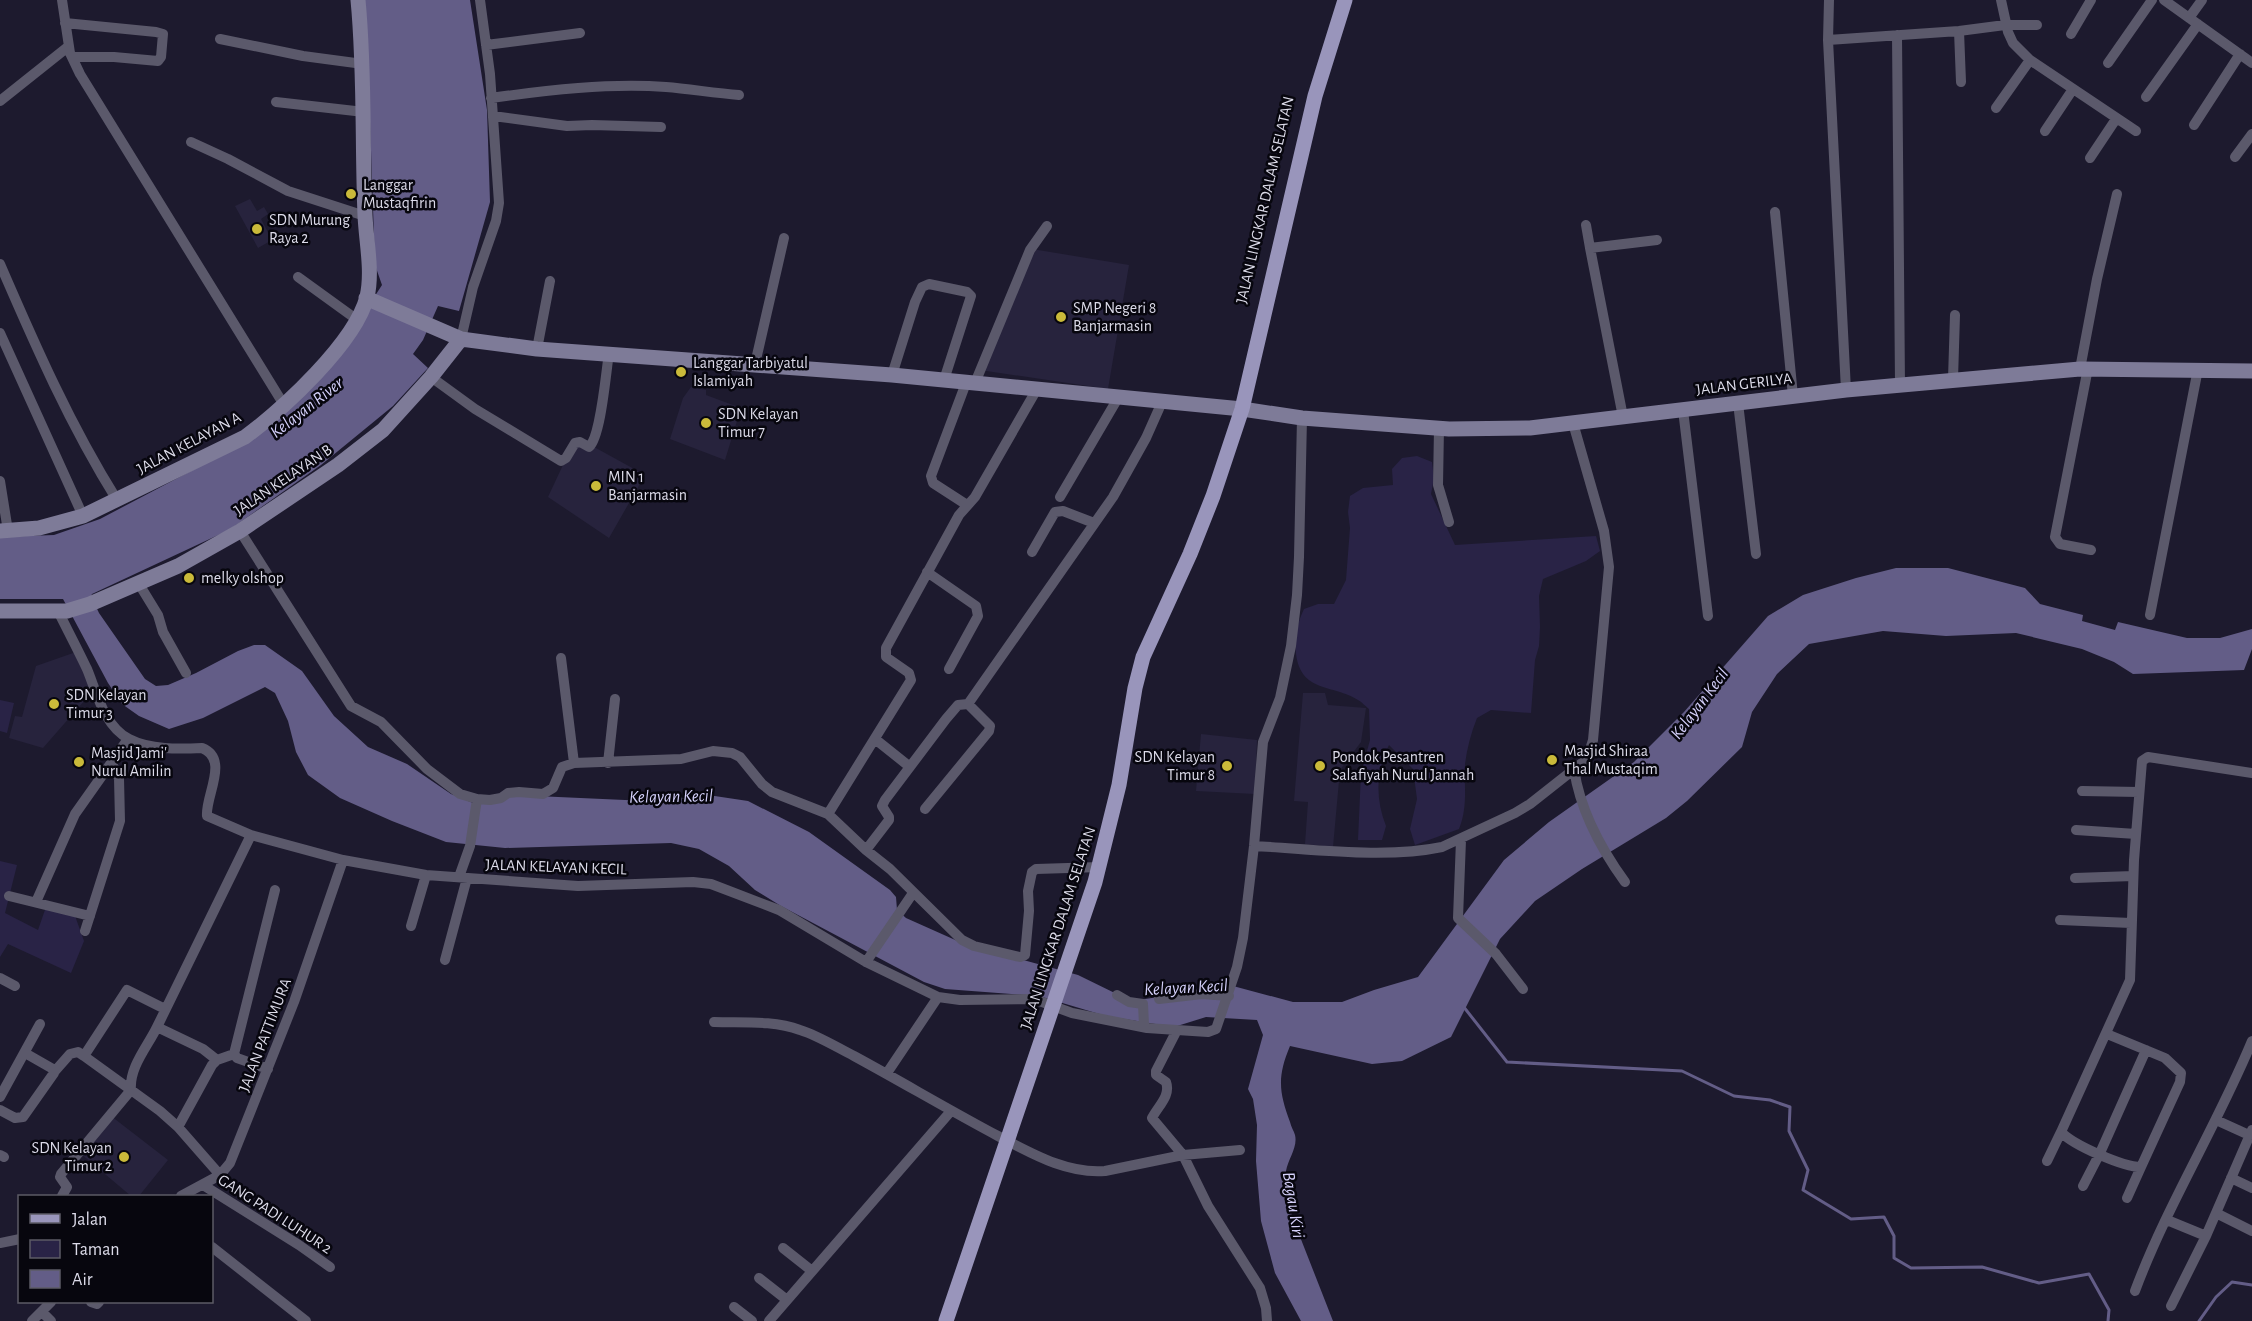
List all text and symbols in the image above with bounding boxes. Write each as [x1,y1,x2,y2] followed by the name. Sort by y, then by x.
[1233,95,1297,305] street label: JALAN LINGKAR DALAM SELATAN
[363,177,436,211] place label: Langgar Mustaqfirin
[344,187,358,201] marker: Langgar Mustaqfirin
[269,212,350,247] place label: SDN Murung Raya 2
[250,222,264,236] marker: SDN Murung Raya 2
[1073,300,1156,335] place label: SMP Negeri 8 Banjarmasin
[1054,310,1068,324] marker: SMP Negeri 8 Banjarmasin
[693,355,808,390] place label: Langgar Tarbiyatul Islamiyah
[674,365,688,379] marker: Langgar Tarbiyatul Islamiyah
[1695,370,1793,398] street label: JALAN GERILYA
[267,373,348,442] water label: Kelayan River
[718,406,798,440] place label: SDN Kelayan Timur 7
[134,409,244,477] street label: JALAN KELAYAN A
[699,416,713,430] marker: SDN Kelayan Timur 7
[231,441,335,519] street label: JALAN KELAYAN B
[608,469,687,504] place label: MIN 1 Banjarmasin
[589,479,603,493] marker: MIN 1 Banjarmasin
[201,570,284,587] place label: melky olshop
[182,571,196,585] marker: melky olshop
[1668,665,1732,743] water label: Kelayan Kecil
[66,687,146,721] place label: SDN Kelayan Timur 3
[47,697,61,711] marker: SDN Kelayan Timur 3
[1564,743,1658,777] place label: Masjid Shiraa Thal Mustaqim
[91,745,172,779] place label: Masjid Jami' Nurul Amilin
[1135,749,1215,783] place label: SDN Kelayan Timur 8
[1332,749,1474,784] place label: Pondok Pesantren Salafiyah Nurul Jannah
[1545,753,1559,767] marker: Masjid Shiraa Thal Mustaqim
[72,755,86,769] marker: Masjid Jami' Nurul Amilin
[1220,759,1234,773] marker: SDN Kelayan Timur 8
[1313,759,1327,773] marker: Pondok Pesantren Salafiyah Nurul Jannah
[629,787,713,807] water label: Kelayan Kecil
[1018,825,1098,1031] street label: JALAN LINGKAR DALAM SELATAN
[485,857,627,877] street label: JALAN KELAYAN KECIL
[236,976,294,1094] street label: JALAN PATTIMURA
[1144,977,1228,999] water label: Kelayan Kecil
[32,1140,112,1174] place label: SDN Kelayan Timur 2
[117,1150,131,1164] marker: SDN Kelayan Timur 2
[215,1171,335,1257] street label: GANG PADI LUHUR 2
[1279,1171,1307,1240] water label: Bagau Kiri
[18,1195,213,1303] legend
[72,1211,107,1229] text: Jalan
[72,1241,120,1259] text: Taman
[72,1271,93,1289] text: Air

